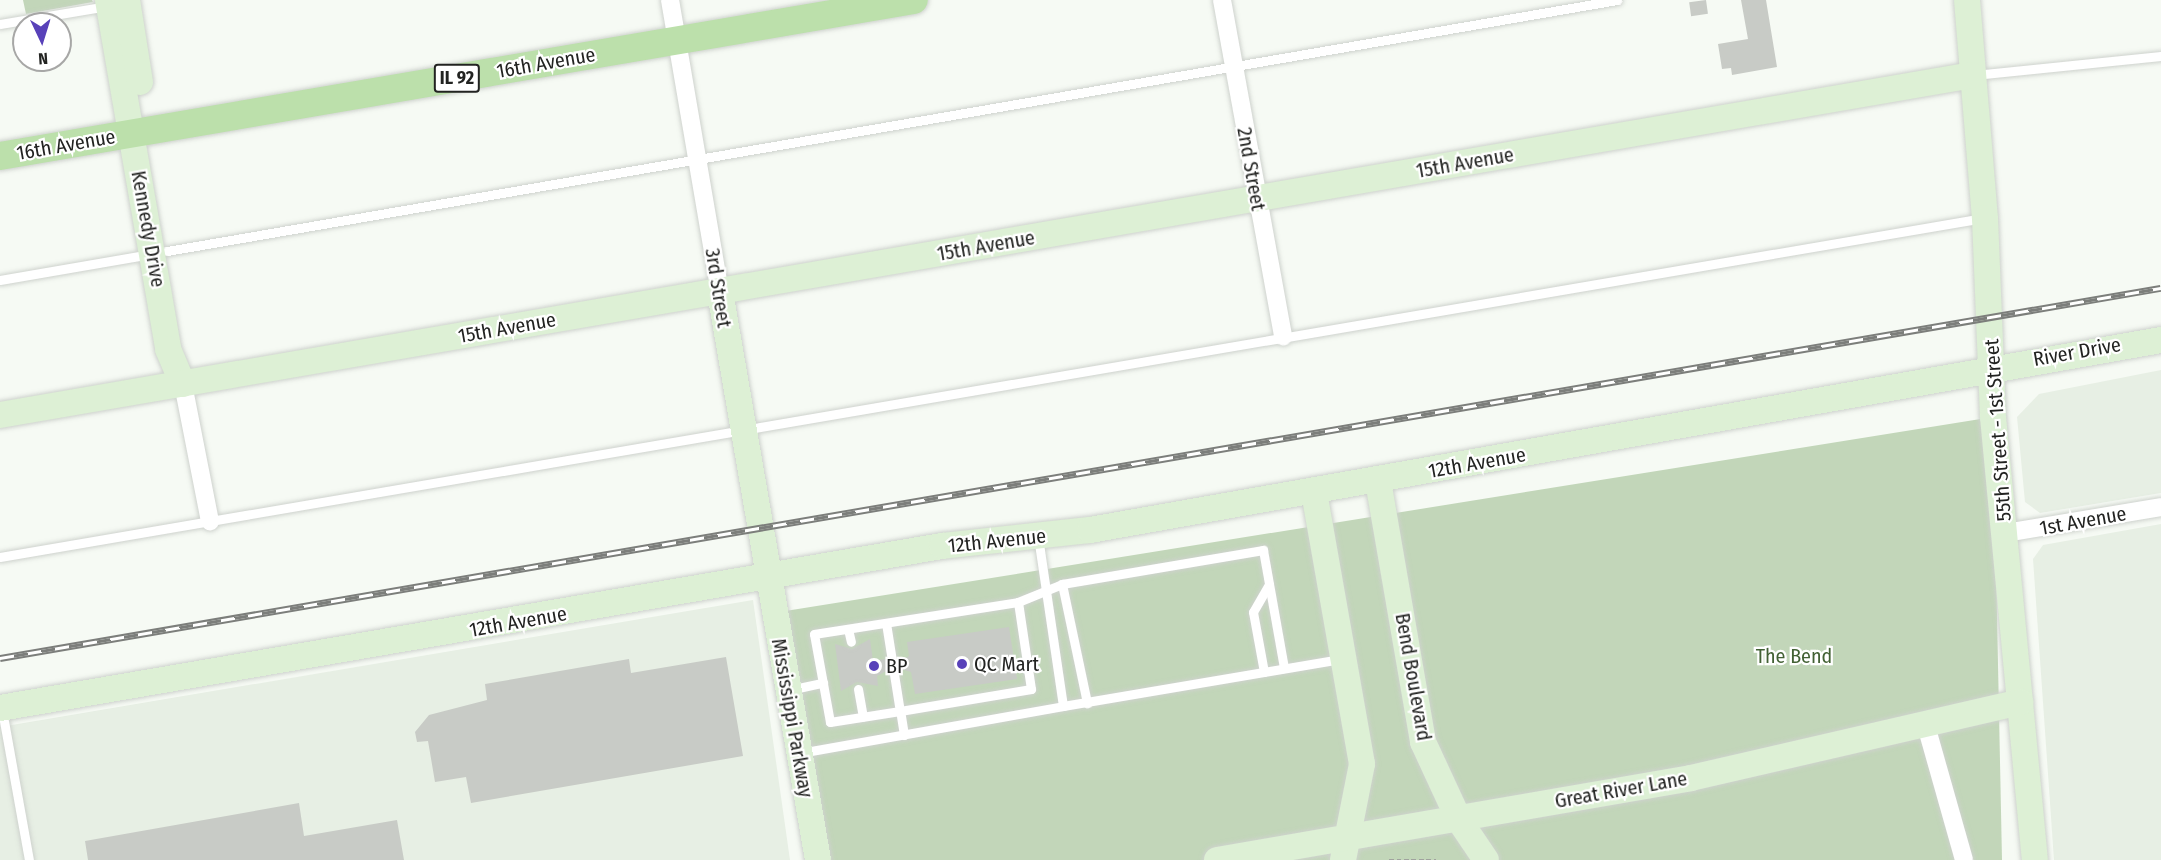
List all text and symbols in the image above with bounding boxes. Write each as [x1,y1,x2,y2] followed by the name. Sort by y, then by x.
[12,12,72,72] north arrow
[495,43,597,83] street label: 16th Avenue
[38,49,49,68] text: N
[433,63,481,93] road number: IL 92
[15,125,117,165] street label: 16th Avenue
[1232,126,1270,212] street label: 2nd Street
[1414,143,1516,183] street label: 15th Avenue
[126,169,170,289] street label: Kennedy Drive
[935,226,1037,266] street label: 15th Avenue
[700,247,736,329] street label: 3rd Street
[456,308,558,348] street label: 15th Avenue
[2031,332,2123,372] street label: River Drive
[1980,338,2016,522] street label: 55th Street - 1st Street
[1426,443,1528,483] street label: 12th Avenue
[2038,502,2128,540] street label: 1st Avenue
[947,524,1047,558] street label: 12th Avenue
[467,602,569,642] street label: 12th Avenue
[1390,611,1436,743] street label: Bend Boulevard
[766,637,818,799] street label: Mississippi Parkway
[1756,644,1832,668] park label: The Bend
[974,652,1039,676] place label: QC Mart
[886,654,907,678] place label: BP
[955,657,969,671] marker: QC Mart
[867,659,881,673] marker: BP
[1553,767,1689,813] street label: Great River Lane

